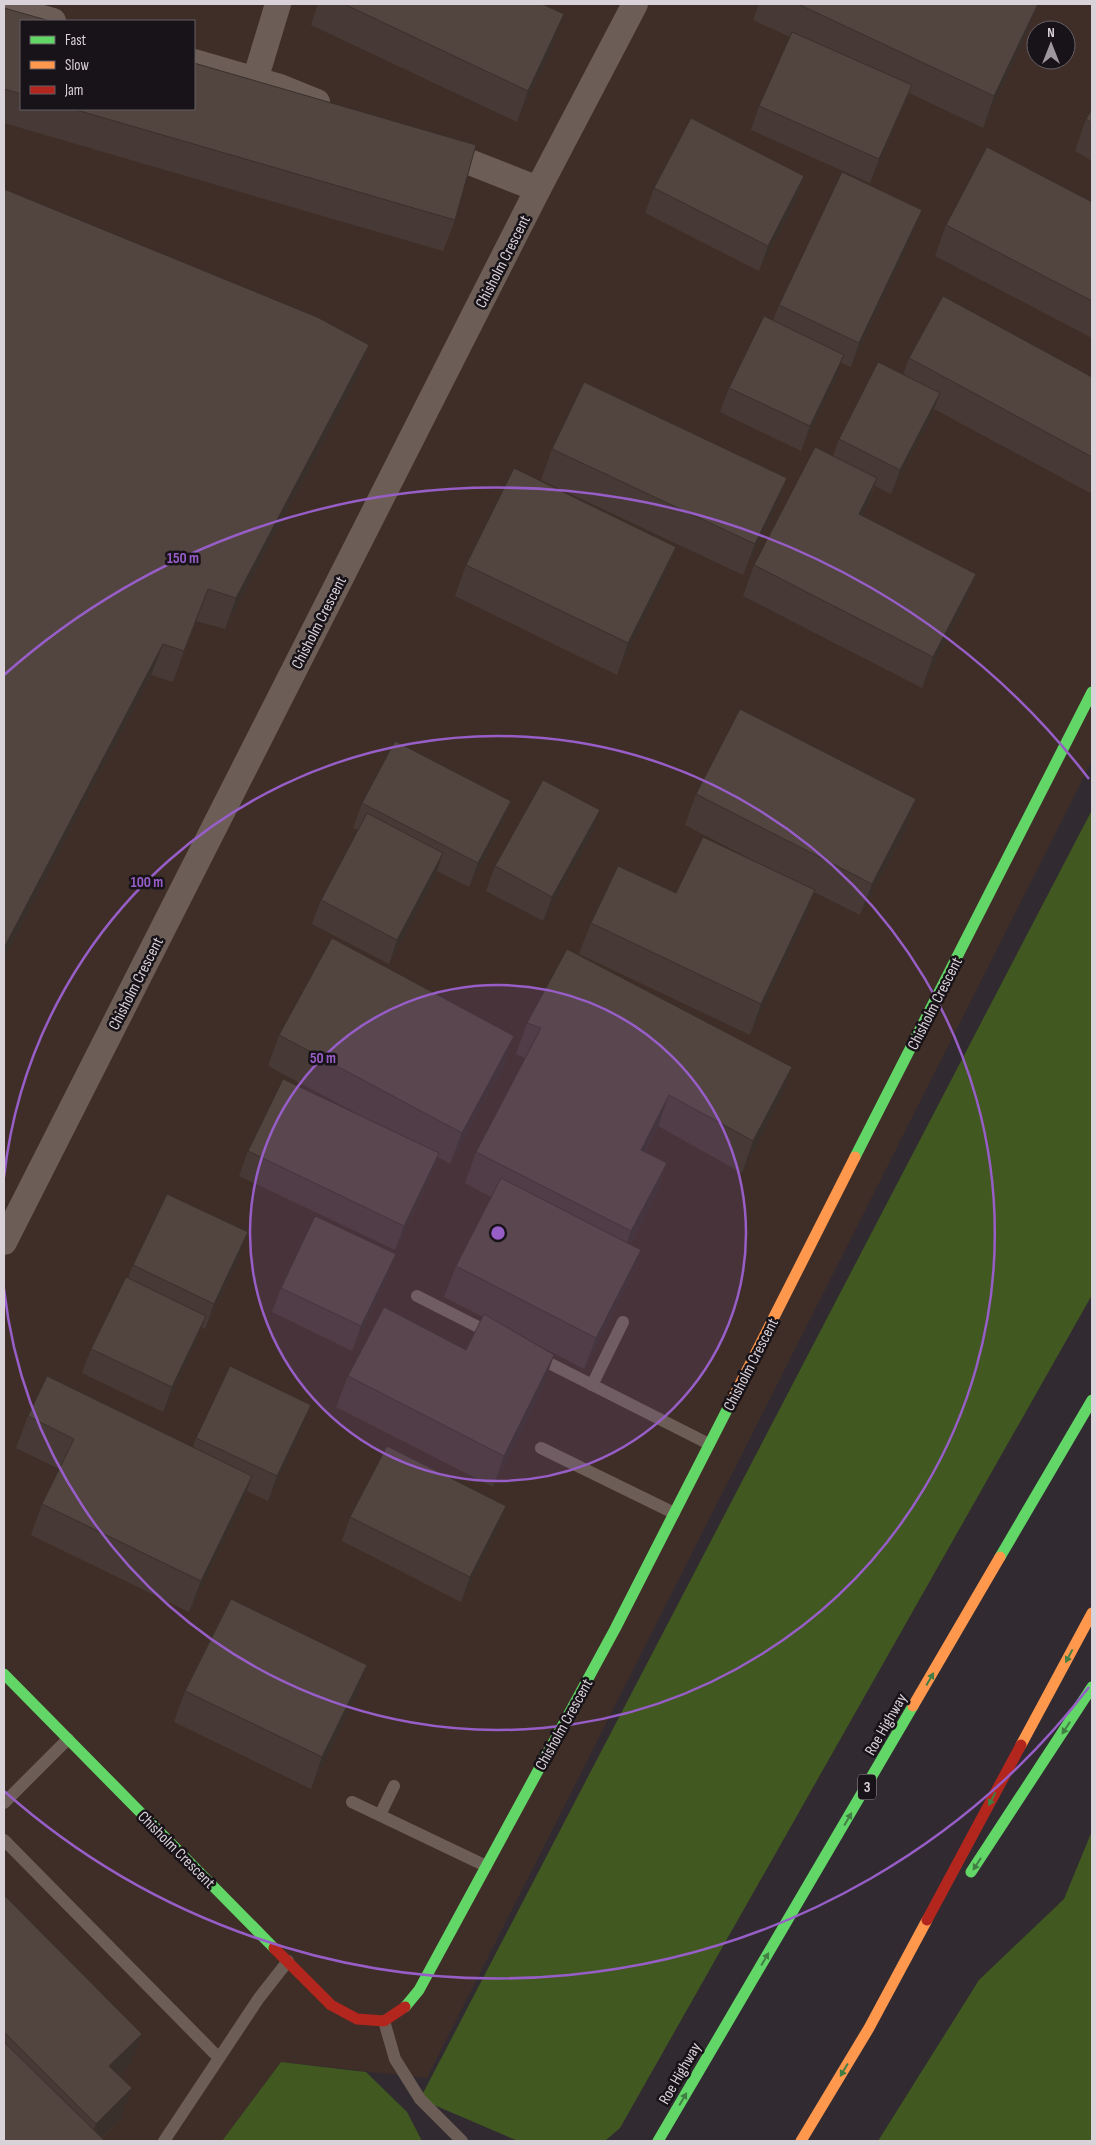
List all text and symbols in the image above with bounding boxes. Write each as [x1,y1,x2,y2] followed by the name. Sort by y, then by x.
[20,20,195,110] legend
[1026,20,1076,70] north arrow
[1047,24,1055,41] text: N
[65,31,87,50] text: Fast
[65,56,89,75] text: Slow
[64,81,83,100] text: Jam
[472,212,535,311] street label: Chisholm Crescent
[167,549,199,568] text: 150 m
[288,573,351,672] street label: Chisholm Crescent
[131,873,163,892] text: 100 m
[105,934,168,1033] street label: Chisholm Crescent
[904,954,967,1053] street label: Chisholm Crescent
[310,1049,336,1068] text: 50 m
[489,1224,507,1242] centre of rings
[720,1315,783,1414] street label: Chisholm Crescent
[1065,1649,1073,1663] one-way arrow
[926,1672,934,1686] one-way arrow
[531,1676,597,1774] street label: Chisholm Crescent
[861,1690,912,1759] street label: Roe Highway
[1061,1721,1070,1734] one-way arrow
[858,1774,876,1800] road number: 3
[988,1792,996,1806] one-way arrow
[133,1807,219,1893] street label: Chisholm Crescent
[843,1813,852,1826] one-way arrow
[972,1857,981,1870] one-way arrow
[761,1953,770,1966] one-way arrow
[655,2039,706,2108] street label: Roe Highway
[840,2063,849,2076] one-way arrow
[678,2093,687,2106] one-way arrow

